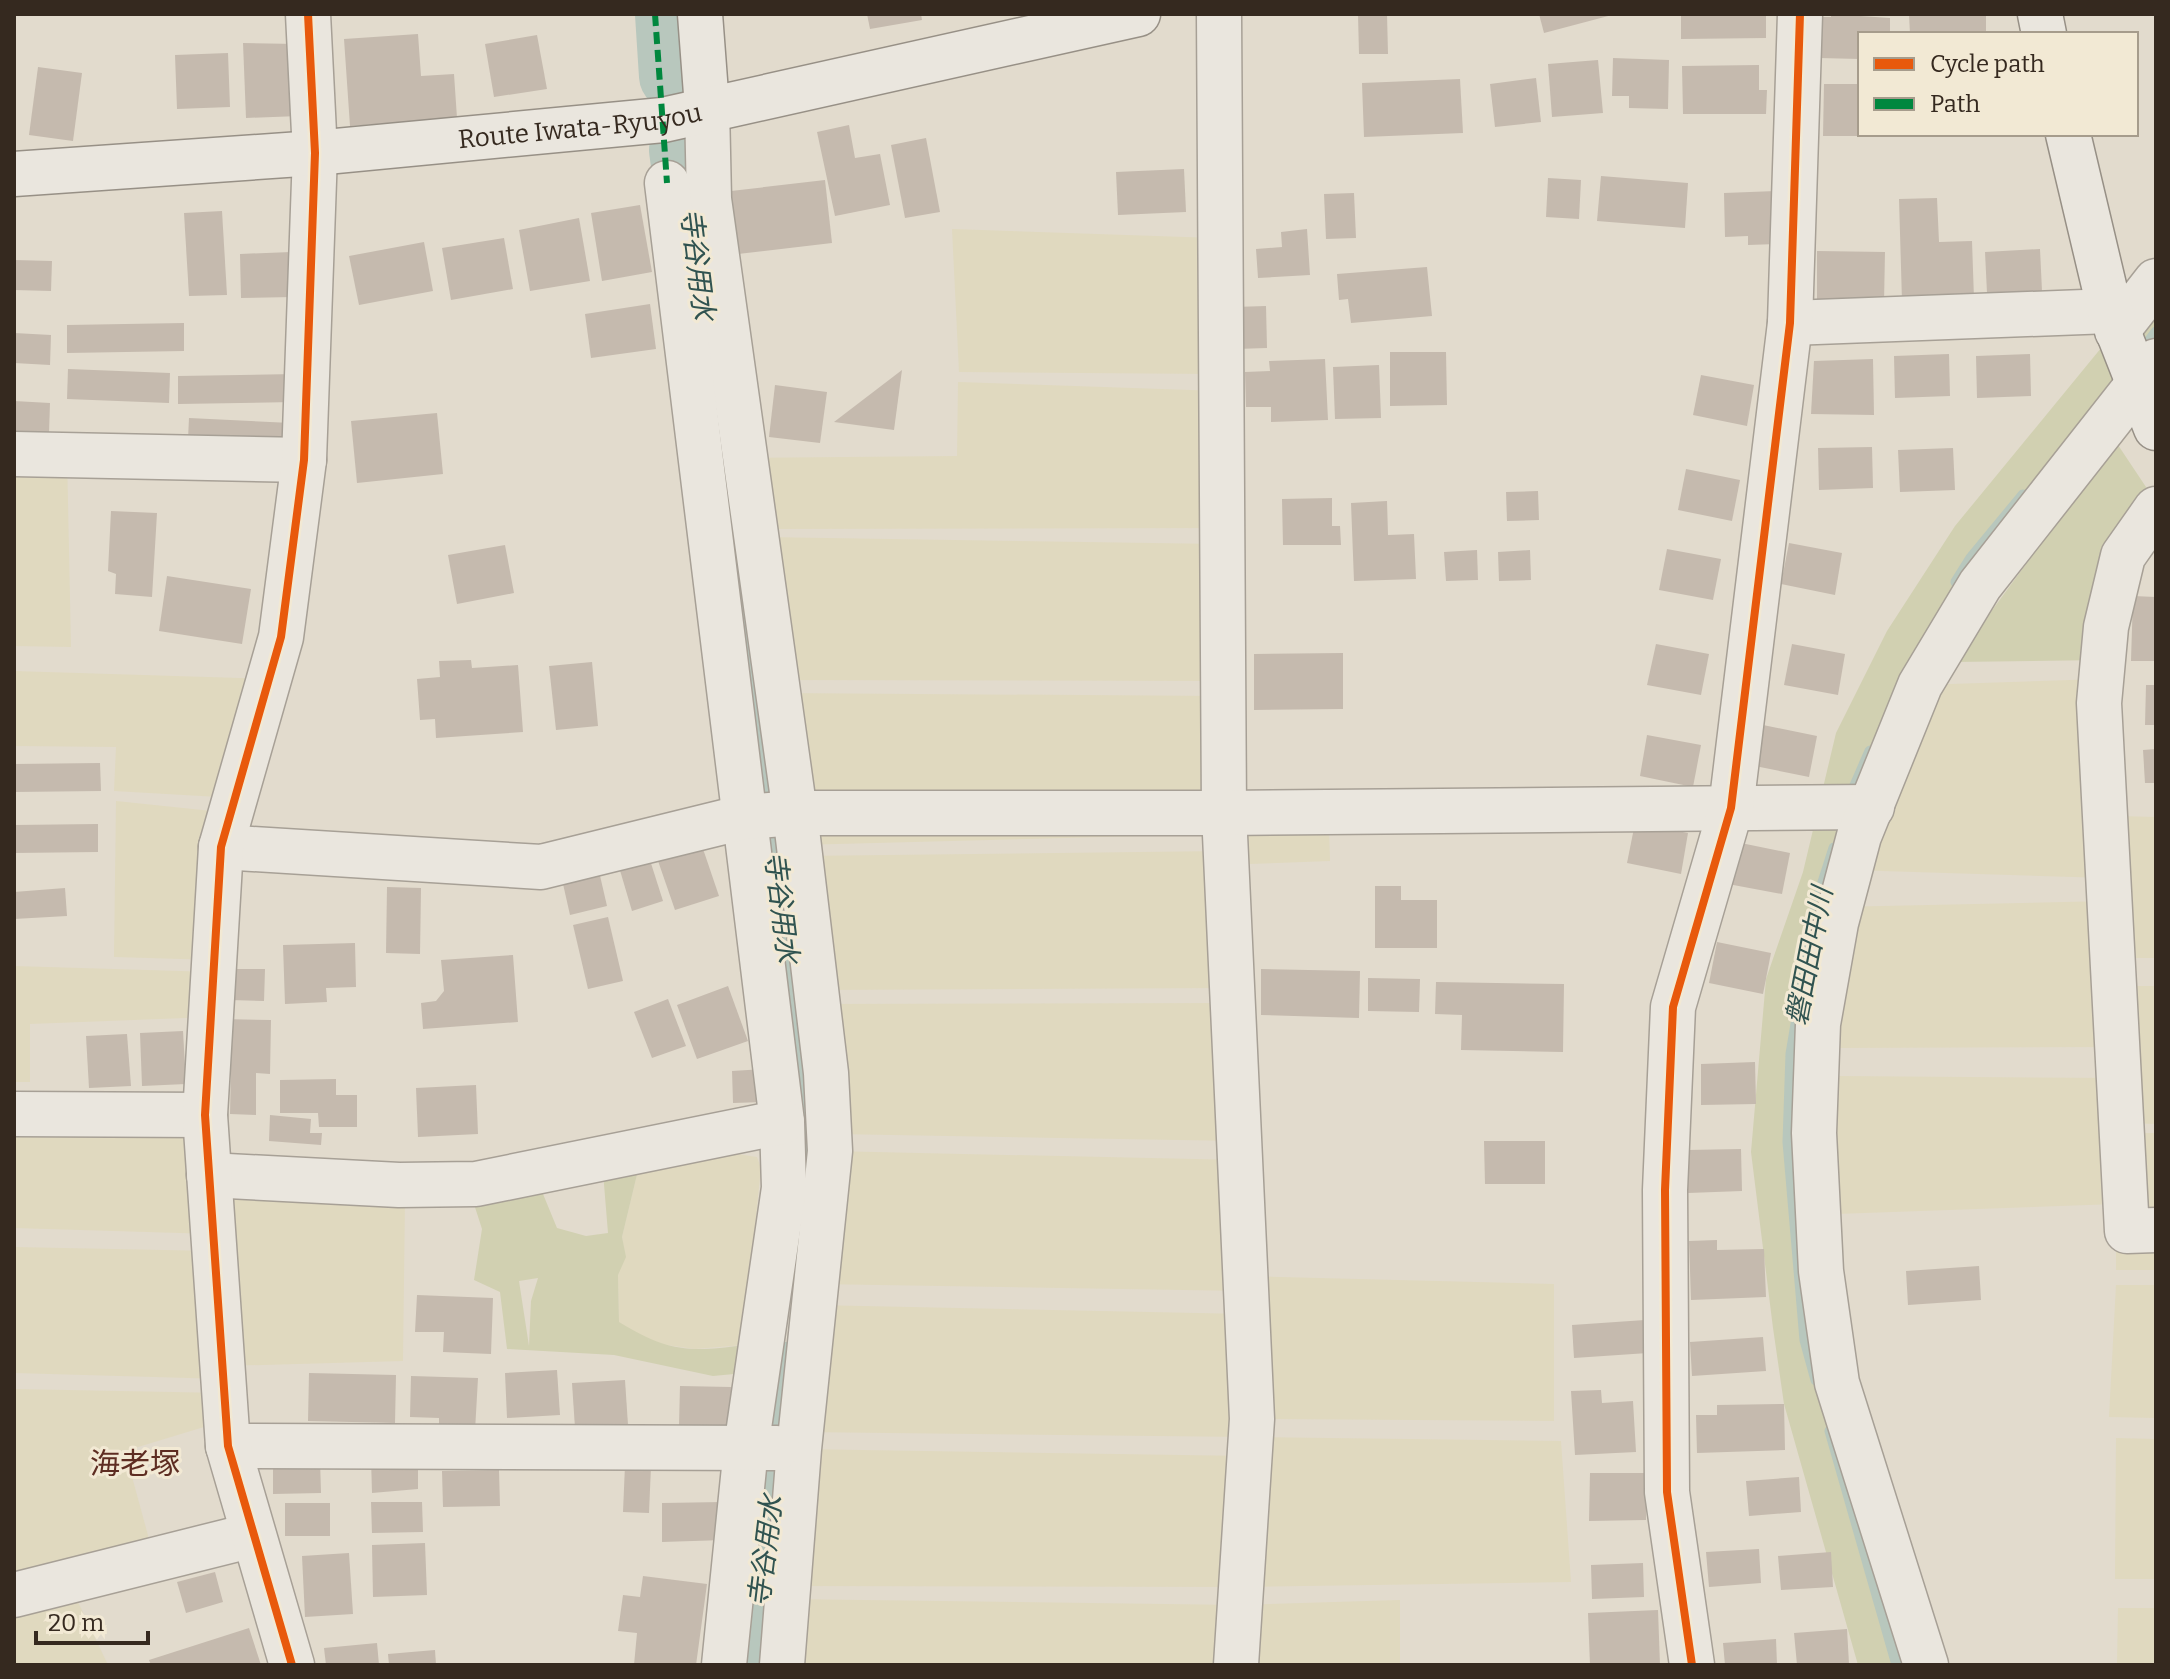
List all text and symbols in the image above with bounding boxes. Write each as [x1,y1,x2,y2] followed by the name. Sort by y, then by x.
[1858,32,2138,136] legend
[1930,50,2045,78] text: Cycle path
[1930,90,1980,118] text: Path
[457,97,705,155] street label: Route Iwata-Ryuyou
[674,206,721,325] water label: 寺谷用水
[758,849,805,968] water label: 寺谷用水
[1780,881,1840,1028] water label: 磐田田中川
[90,1446,180,1482] district label: 海老塚
[742,1490,789,1609] water label: 寺谷用水
[36,1595,148,1645] scale bar
[48,1609,104,1637] text: 20 m

